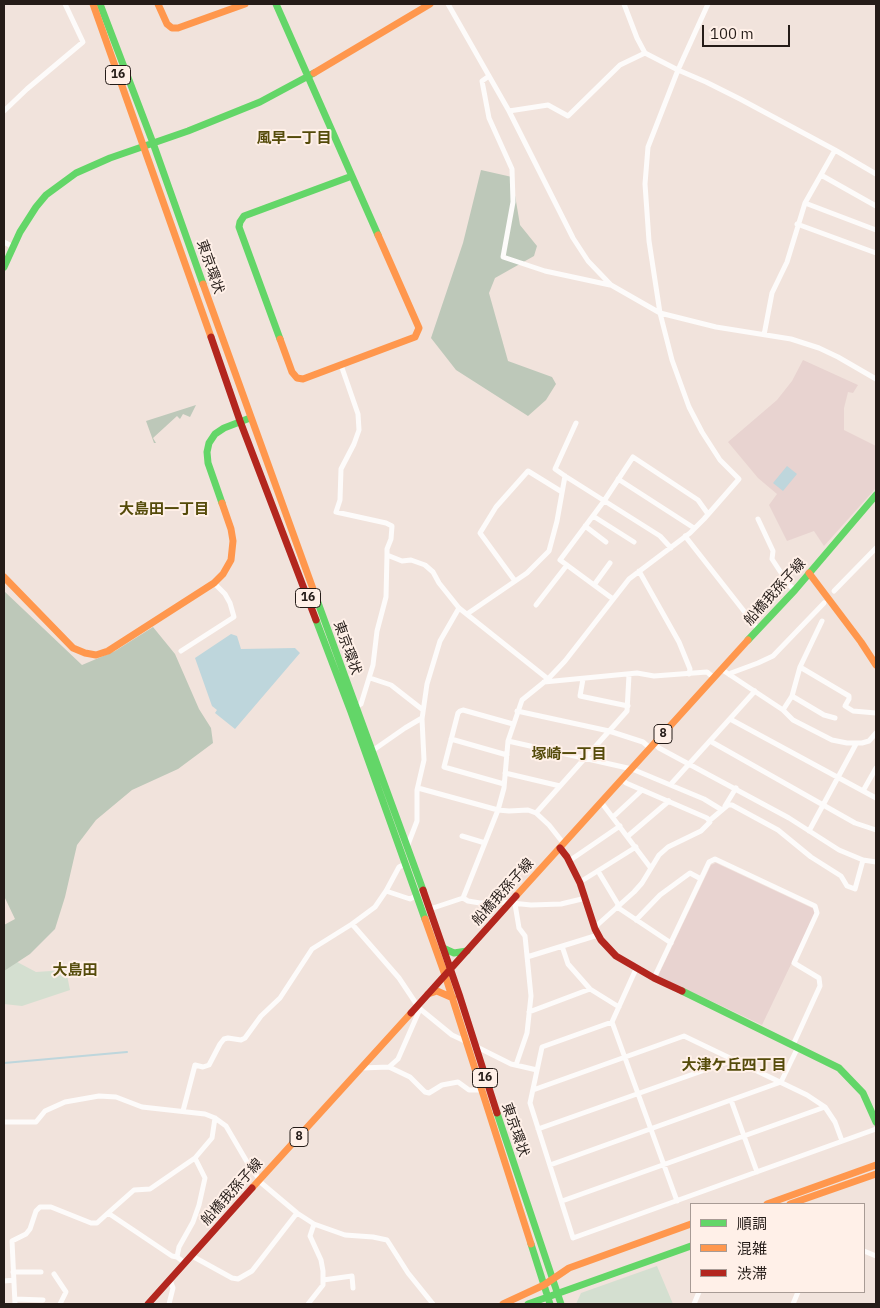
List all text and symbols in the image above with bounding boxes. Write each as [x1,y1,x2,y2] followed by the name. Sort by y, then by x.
[705,15,792,47] scale bar
[710,24,754,43] text: 100 m
[106,66,130,84] road number: 16
[257,130,331,148] district label: 風早一丁目
[193,238,227,296] street label: 東京環状
[119,501,209,519] district label: 大島田一丁目
[741,555,809,629] street label: 船橋我孫子線
[296,588,320,608] road number: 16
[330,619,364,677] street label: 東京環状
[654,724,672,744] road number: 8
[532,746,606,764] district label: 塚崎一丁目
[469,855,537,929] street label: 船橋我孫子線
[53,962,97,980] district label: 大島田
[682,1057,786,1075] district label: 大津ケ丘四丁目
[472,1068,498,1088] road number: 16
[498,1101,532,1159] street label: 東京環状
[290,1128,308,1146] road number: 8
[198,1155,266,1229] street label: 船橋我孫子線
[690,1203,865,1293] legend
[737,1214,767,1233] text: 順調
[737,1239,767,1258] text: 混雑
[737,1264,767,1283] text: 渋滞

